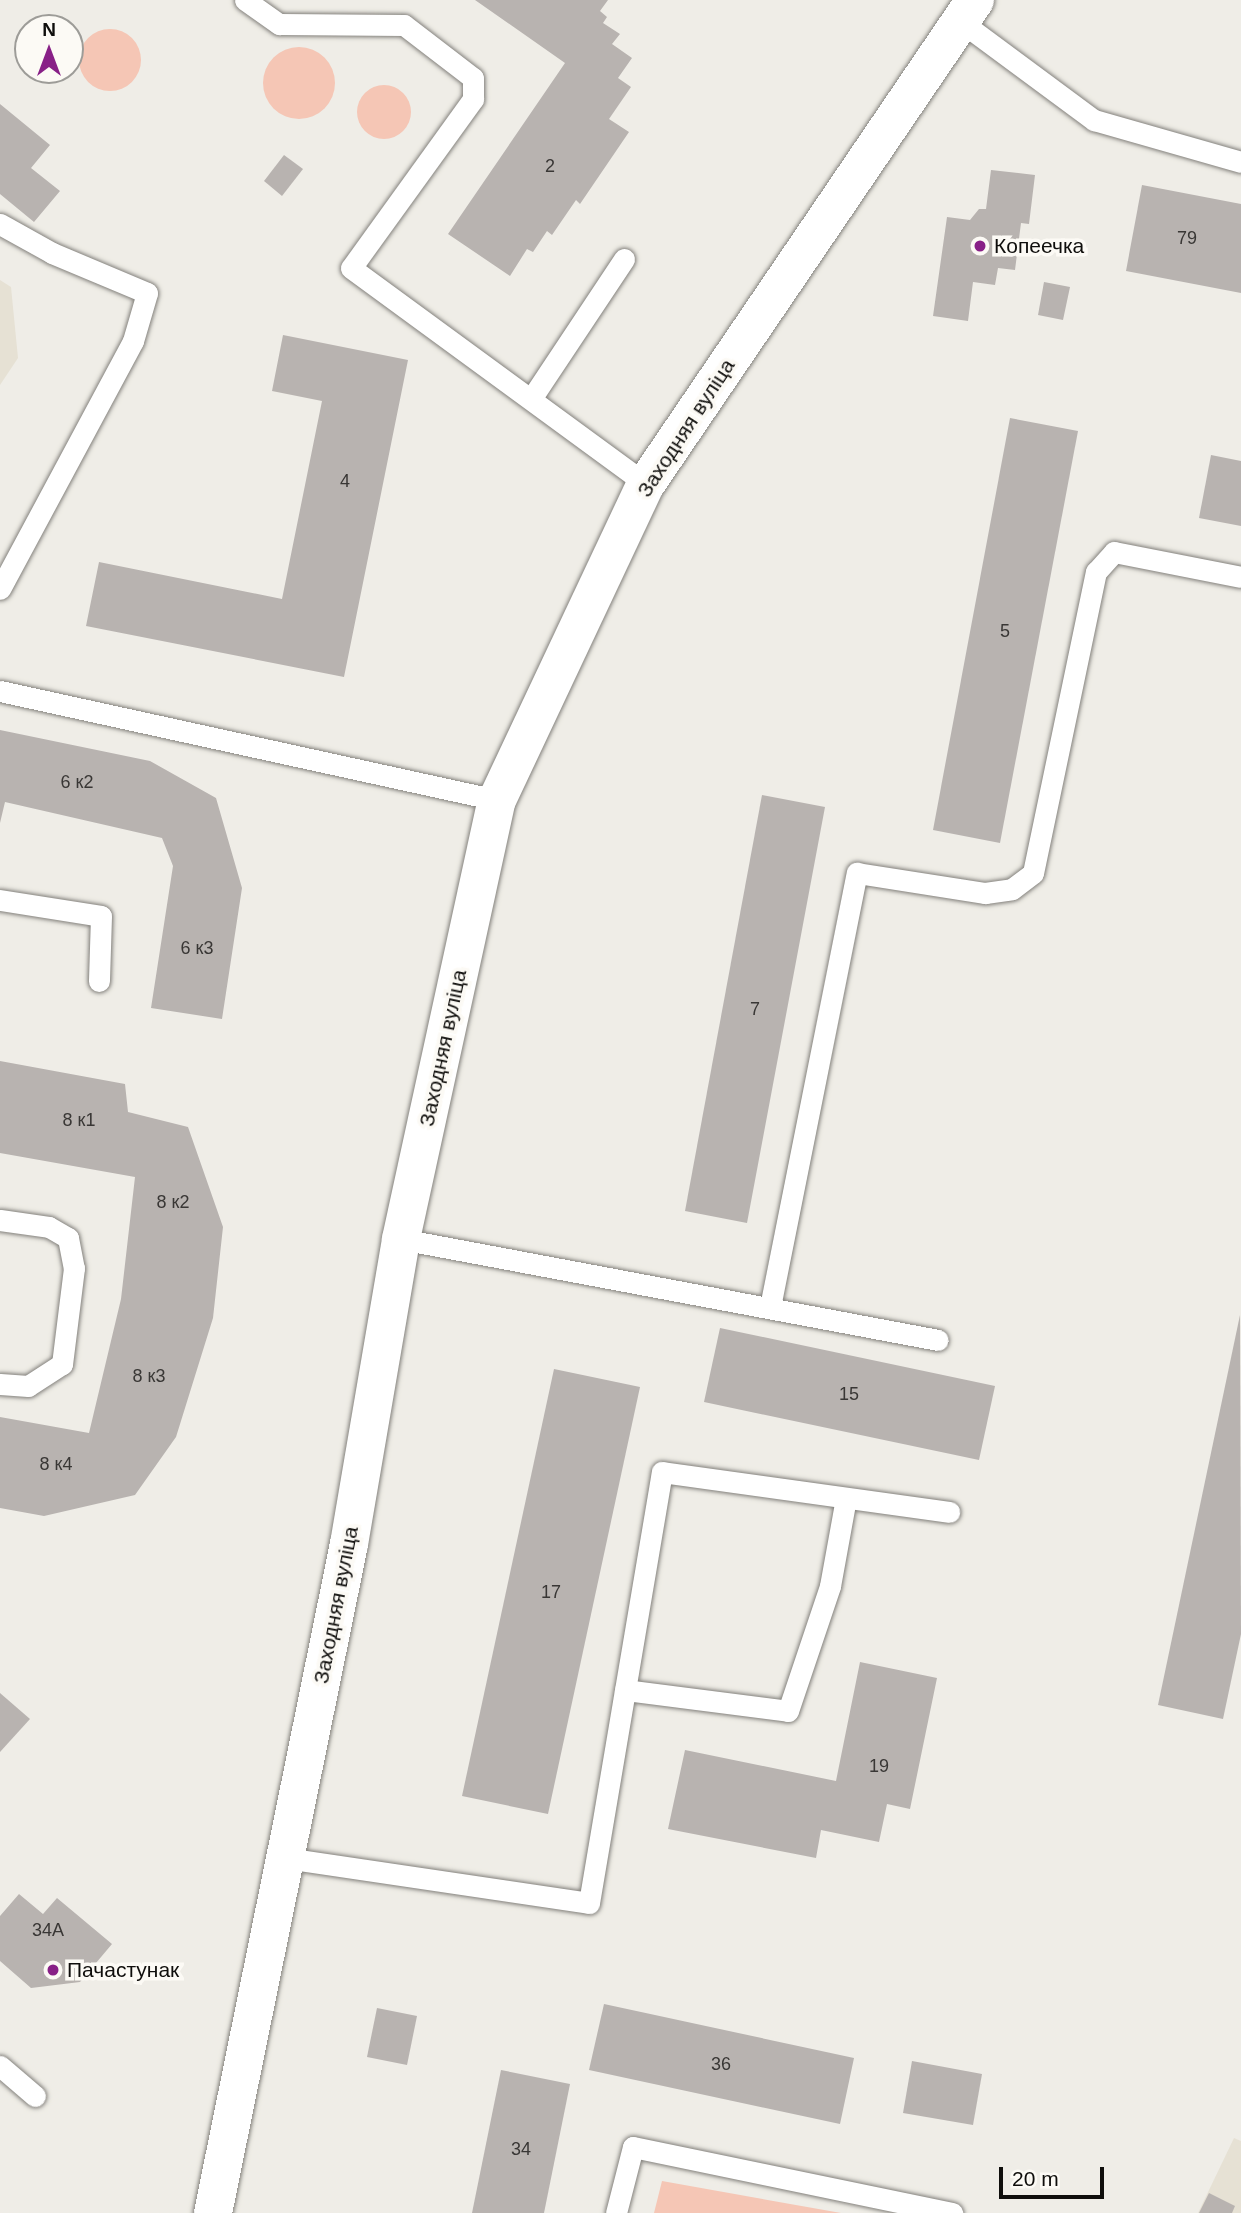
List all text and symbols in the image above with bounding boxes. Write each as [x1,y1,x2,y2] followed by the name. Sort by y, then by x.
[14,14,84,84] north arrow
[42,19,56,40] text: N
[545,155,555,177] house number: 2
[1177,227,1197,249] house number: 79
[994,233,1084,259] place label: Копеечка
[972,238,988,254] marker: Копеечка
[632,354,740,502] street label: Заходняя вуліца
[340,470,350,492] house number: 4
[1000,620,1010,642] house number: 5
[61,771,93,793] house number: 6 к2
[181,937,213,959] house number: 6 к3
[414,967,472,1129] street label: Заходняя вуліца
[750,998,760,1020] house number: 7
[63,1109,95,1131] house number: 8 к1
[157,1191,189,1213] house number: 8 к2
[133,1365,165,1387] house number: 8 к3
[839,1383,859,1405] house number: 15
[40,1453,72,1475] house number: 8 к4
[308,1524,364,1686] street label: Заходняя вуліца
[541,1581,561,1603] house number: 17
[869,1755,889,1777] house number: 19
[32,1919,64,1941] house number: 34А
[67,1957,179,1983] place label: Пачастунак
[45,1962,61,1978] marker: Пачастунак
[711,2053,731,2075] house number: 36
[511,2138,531,2160] house number: 34
[1003,2154,1108,2198] scale bar
[1012,2167,1059,2190] text: 20 m

